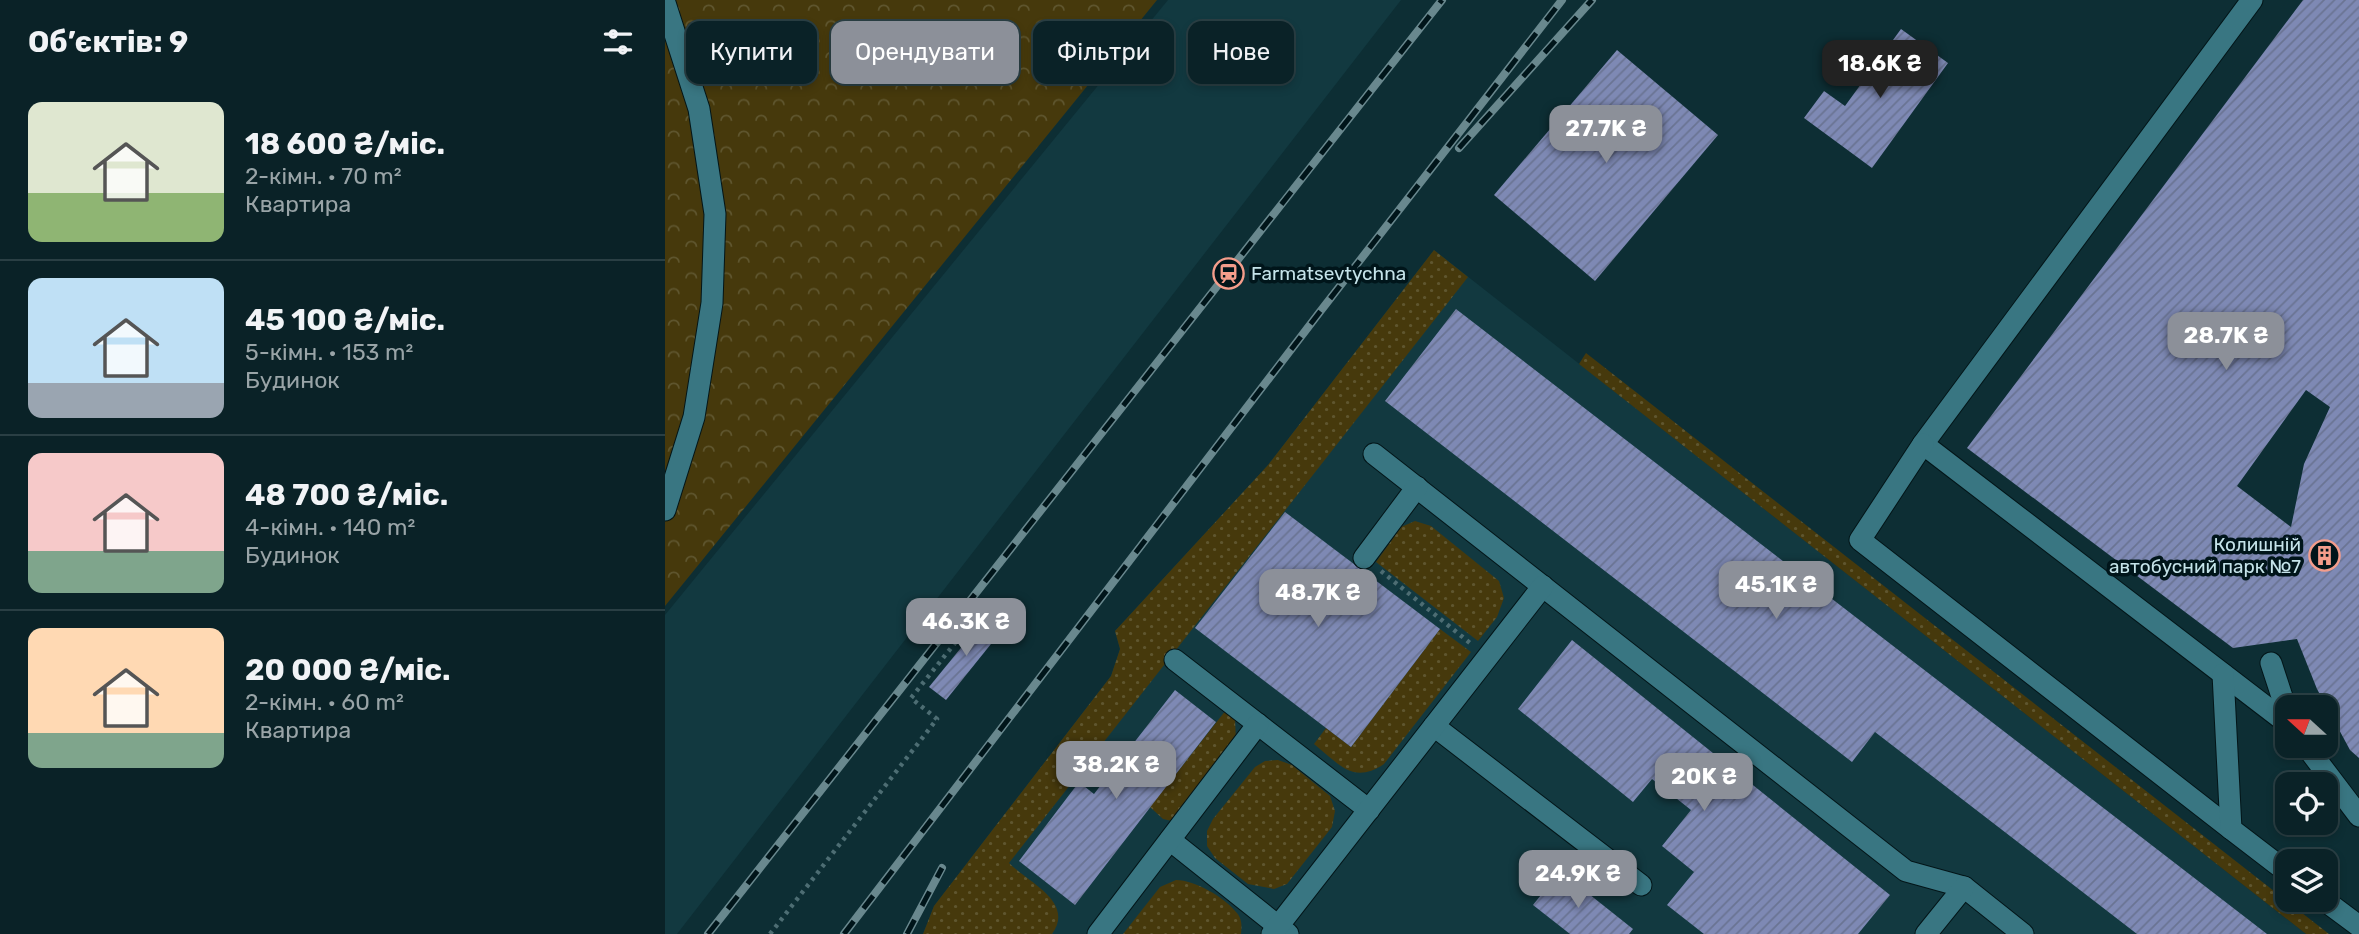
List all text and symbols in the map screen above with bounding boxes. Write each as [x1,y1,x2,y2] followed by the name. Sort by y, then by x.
[686,21,817,84] chip: Купити
[831,21,1019,84] chip: Орендувати
[1033,21,1174,84] chip: Фільтри
[1188,21,1294,84] chip: Нове
[599,23,637,61] icon: filters
[28,24,188,60] text: Об’єктів: 9
[1815,41,1945,100] pin: 18.6K ₴
[1838,49,1922,77] text: 18.6K ₴
[1541,106,1671,165] pin: 27.7K ₴
[1565,114,1647,142] text: 27.7K ₴
[245,126,445,162] text: 18 600 ₴/міс.
[84,130,168,214] icon: home
[245,162,402,190] text: 2-кімн. · 70 m²
[245,190,351,218] text: Квартира
[1211,256,1245,290] station icon: Farmatsevtychna
[1251,262,1406,285] place label: Farmatsevtychna
[245,302,445,338] text: 45 100 ₴/міс.
[84,306,168,390] icon: home
[2161,312,2291,372] pin: 28.7K ₴
[2183,321,2269,349] text: 28.7K ₴
[245,338,413,366] text: 5-кімн. · 153 m²
[245,366,340,394] text: Будинок
[245,477,448,513] text: 48 700 ₴/міс.
[84,481,168,565] icon: home
[245,513,415,541] text: 4-кімн. · 140 m²
[2109,533,2301,578] place label: Колишній автобусний парк №7
[2307,538,2341,572] building icon: Колишній автобусний парк №7
[245,541,340,569] text: Будинок
[1711,562,1841,621] pin: 45.1K ₴
[1253,570,1383,629] pin: 48.7K ₴
[1735,570,1817,598] text: 45.1K ₴
[1275,578,1361,606] text: 48.7K ₴
[901,598,1031,658] pin: 46.3K ₴
[922,607,1010,635] text: 46.3K ₴
[245,652,451,688] text: 20 000 ₴/міс.
[84,656,168,740] icon: home
[245,688,404,716] text: 2-кімн. · 60 m²
[2275,695,2338,758] north arrow
[2275,695,2338,912] map controls
[245,716,351,744] text: Квартира
[1051,742,1181,801] pin: 38.2K ₴
[1072,750,1160,778] text: 38.2K ₴
[1655,754,1753,813] pin: 20K ₴
[1671,762,1737,790] text: 20K ₴
[2275,772,2338,835] button: locate
[2275,849,2338,912] button: layers
[1513,850,1643,910] pin: 24.9K ₴
[1535,859,1621,887] text: 24.9K ₴

